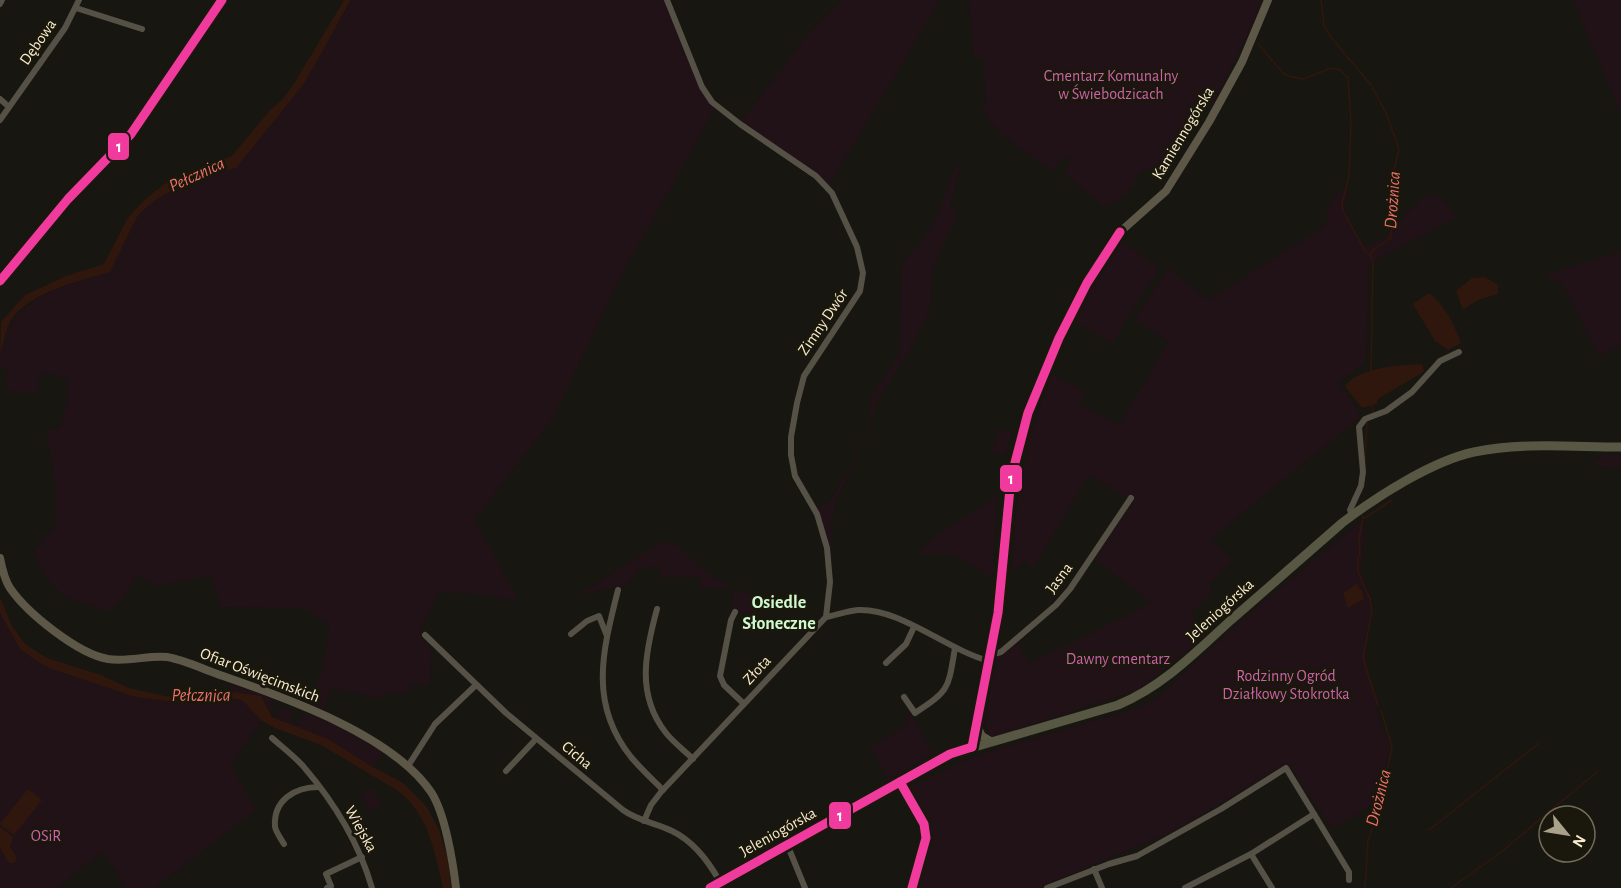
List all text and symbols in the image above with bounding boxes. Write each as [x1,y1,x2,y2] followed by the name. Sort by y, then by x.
[17,16,59,68] street label: Dębowa
[1044,68,1178,102] park label: Cmentarz Komunalny w Świebodzicach
[1149,84,1217,182] street label: Kamiennogórska
[107,132,130,161] line badge: 1
[116,139,122,155] text: 1
[166,154,228,196] water label: Pełcznica
[1382,170,1404,229] water label: Drożnica
[795,285,852,359] street label: Zimny Dwór
[999,464,1023,493] line badge: 1
[1008,471,1014,487] text: 1
[1042,560,1076,596] street label: Jasna
[1183,576,1257,644] street label: Jeleniogórska
[742,594,816,633] district label: Osiedle Słoneczne
[198,645,322,705] street label: Ofiar Oświęcimskich
[1066,651,1171,668] park label: Dawny cmentarz
[740,652,774,688] street label: Złota
[1222,668,1350,703] park label: Rodzinny Ogród Działkowy Stokrotka
[171,687,231,705] water label: Pełcznica
[559,738,595,772] street label: Cicha
[1363,768,1395,828] water label: Drożnica
[828,801,852,830] line badge: 1
[341,803,380,855] street label: Wiejska
[1537,804,1597,864] north arrow
[737,805,819,859] street label: Jeleniogórska
[837,808,843,824] text: 1
[31,828,61,844] park label: OSiR
[1569,832,1589,850] text: N

